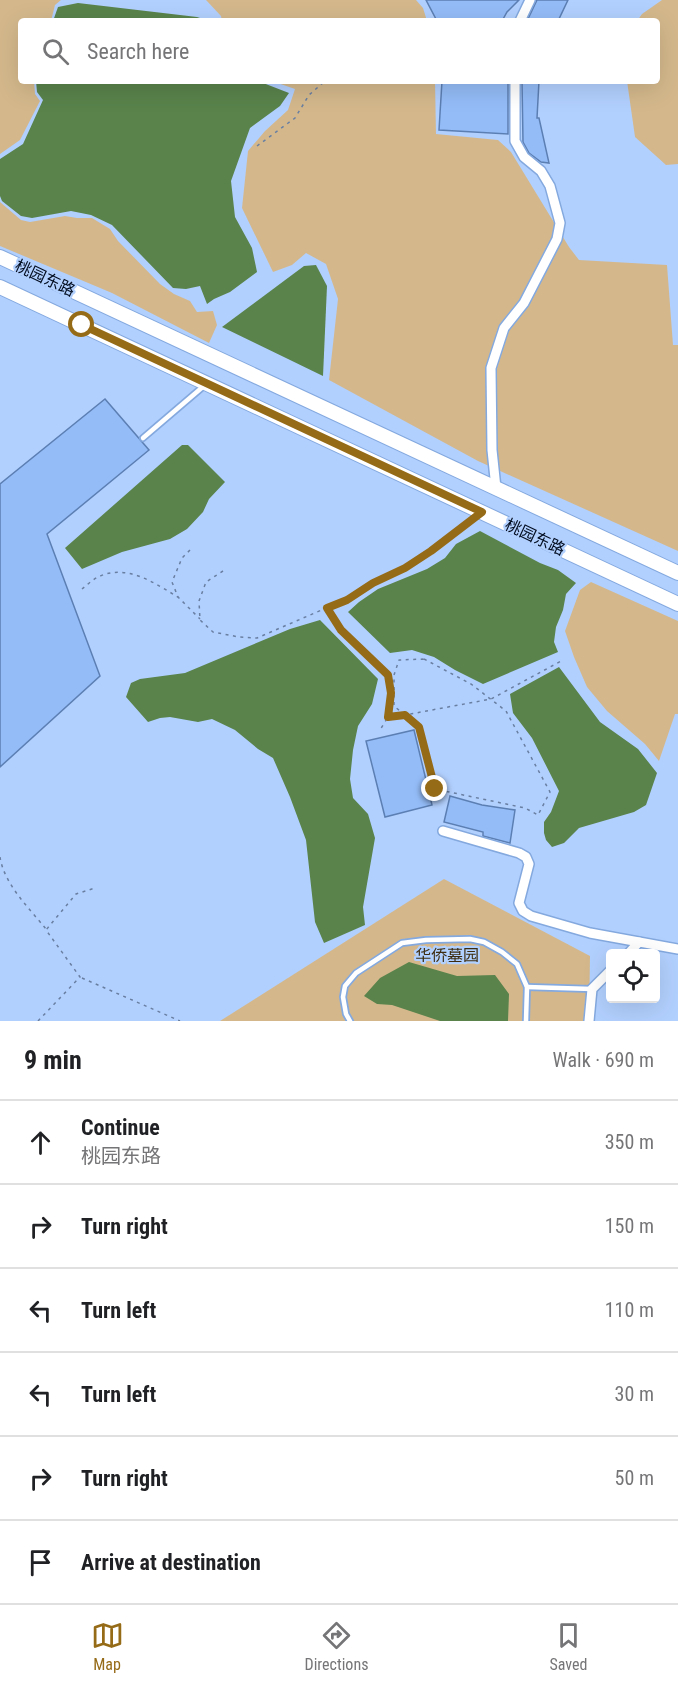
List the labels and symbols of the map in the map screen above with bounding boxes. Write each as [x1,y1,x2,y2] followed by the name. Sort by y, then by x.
[12,256,78,300] street label: 桃园东路
[68,311,94,337] route start
[502,515,568,559] street label: 桃园东路
[421,775,447,801] route end
[415,946,479,965] park label: 华侨墓园

